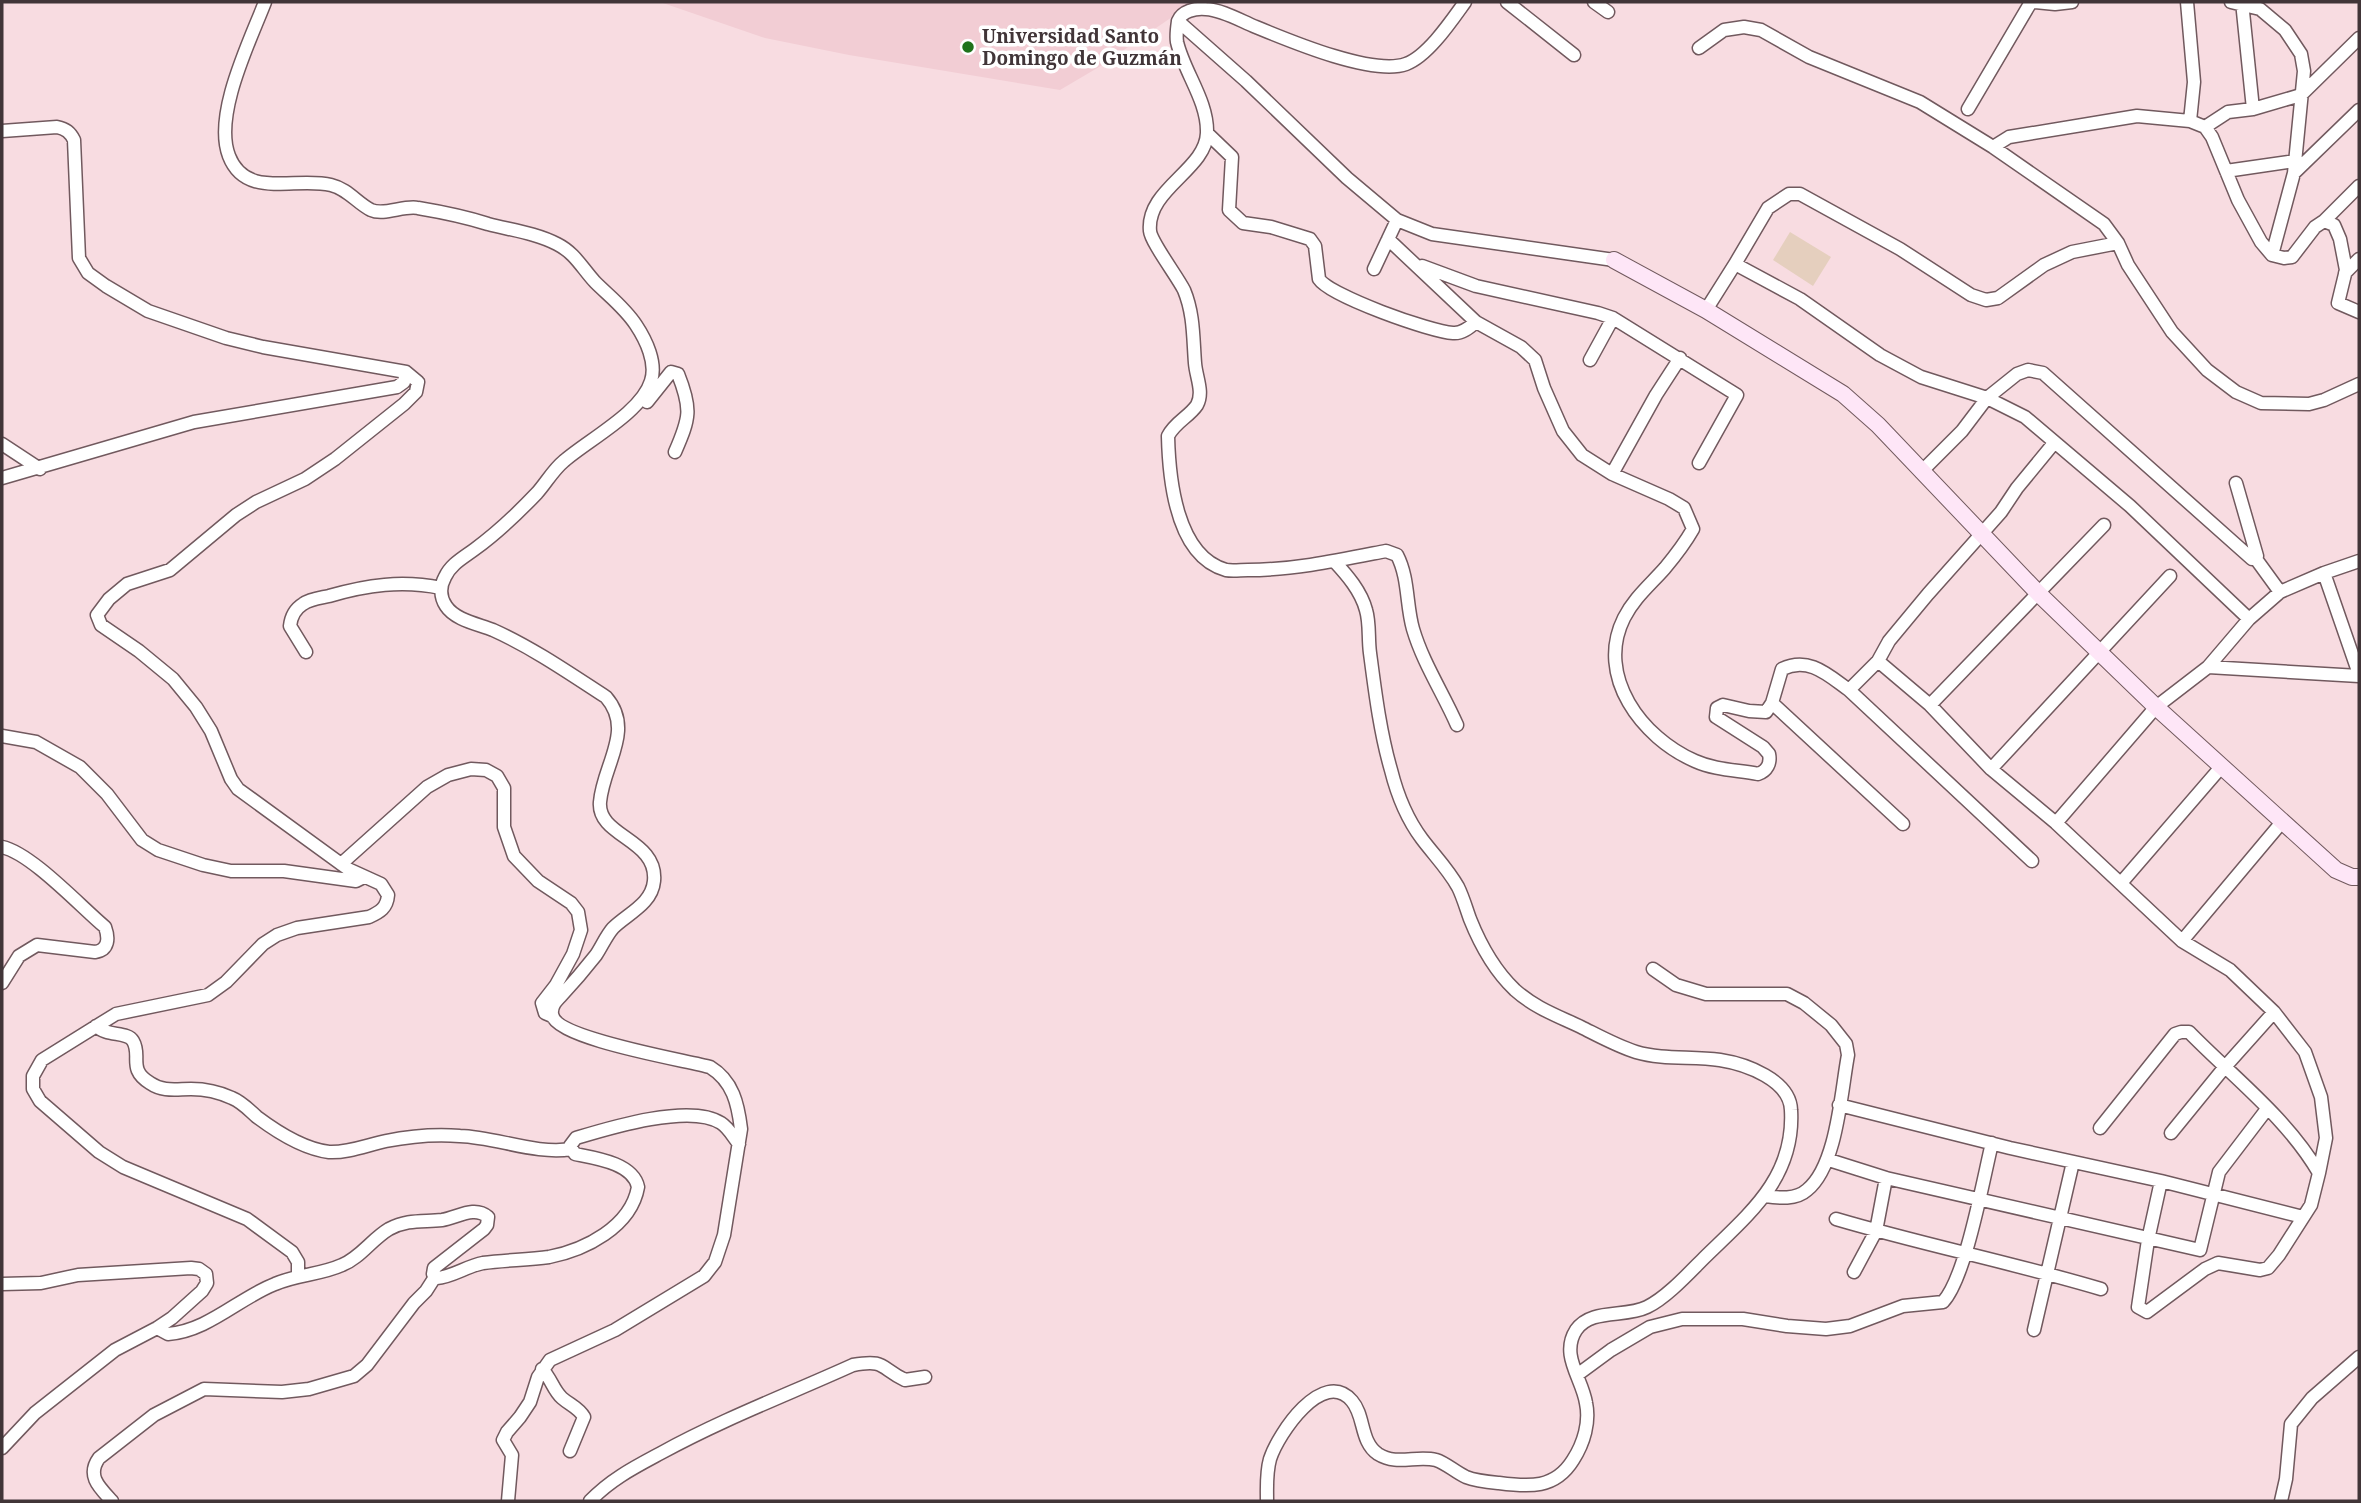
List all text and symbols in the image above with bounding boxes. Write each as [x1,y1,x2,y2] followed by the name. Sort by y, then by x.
[982,23,1182,71] place label: Universidad Santo Domingo de Guzmán
[960,39,976,55] marker: Universidad Santo Domingo de Guzmán

